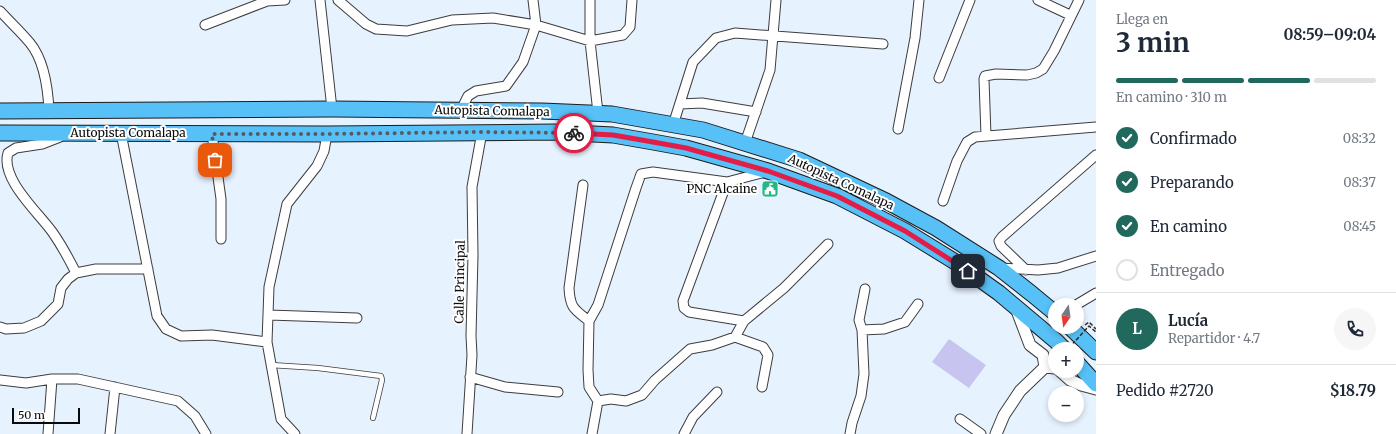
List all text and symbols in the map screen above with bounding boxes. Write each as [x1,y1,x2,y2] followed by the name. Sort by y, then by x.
[1116,11,1168,28] text: Llega en
[1284,25,1376,44] text: 08:59–09:04
[1116,26,1190,59] text: 3 min
[1116,89,1227,106] text: En camino · 310 m
[433,102,550,119] street label: Autopista Comalapa
[554,113,594,153] courier
[563,122,585,144] icon: bike
[69,125,186,140] street label: Autopista Comalapa
[1116,127,1138,149] icon: check
[1150,129,1237,148] text: Confirmado
[1343,130,1376,147] text: 08:32
[198,143,232,177] pin
[204,149,226,171] icon: bag
[785,150,897,213] street label: Autopista Comalapa
[1116,171,1138,193] icon: check
[1150,173,1234,192] text: Preparando
[1343,174,1376,191] text: 08:37
[760,179,780,199] public building icon: PNC Alcaine
[686,181,757,196] place label: PNC Alcaine
[1116,215,1138,237] icon: check
[1150,217,1227,236] text: En camino
[1343,218,1376,235] text: 08:45
[451,240,468,324] street label: Calle Principal
[951,254,985,288] pin
[957,260,979,282] icon: home
[1150,261,1224,280] text: Entregado
[1048,298,1084,334] north arrow
[1048,298,1084,422] map controls
[1334,308,1376,350] button: phone
[1168,311,1208,330] text: Lucía
[1132,319,1142,338] text: L
[1168,330,1260,347] text: Repartidor · 4.7
[1048,342,1084,378] button: +
[1116,381,1214,400] text: Pedido #2720
[1330,381,1376,400] text: $18.79
[1048,386,1084,422] button: −
[12,406,80,425] scale bar
[18,408,45,422] text: 50 m

